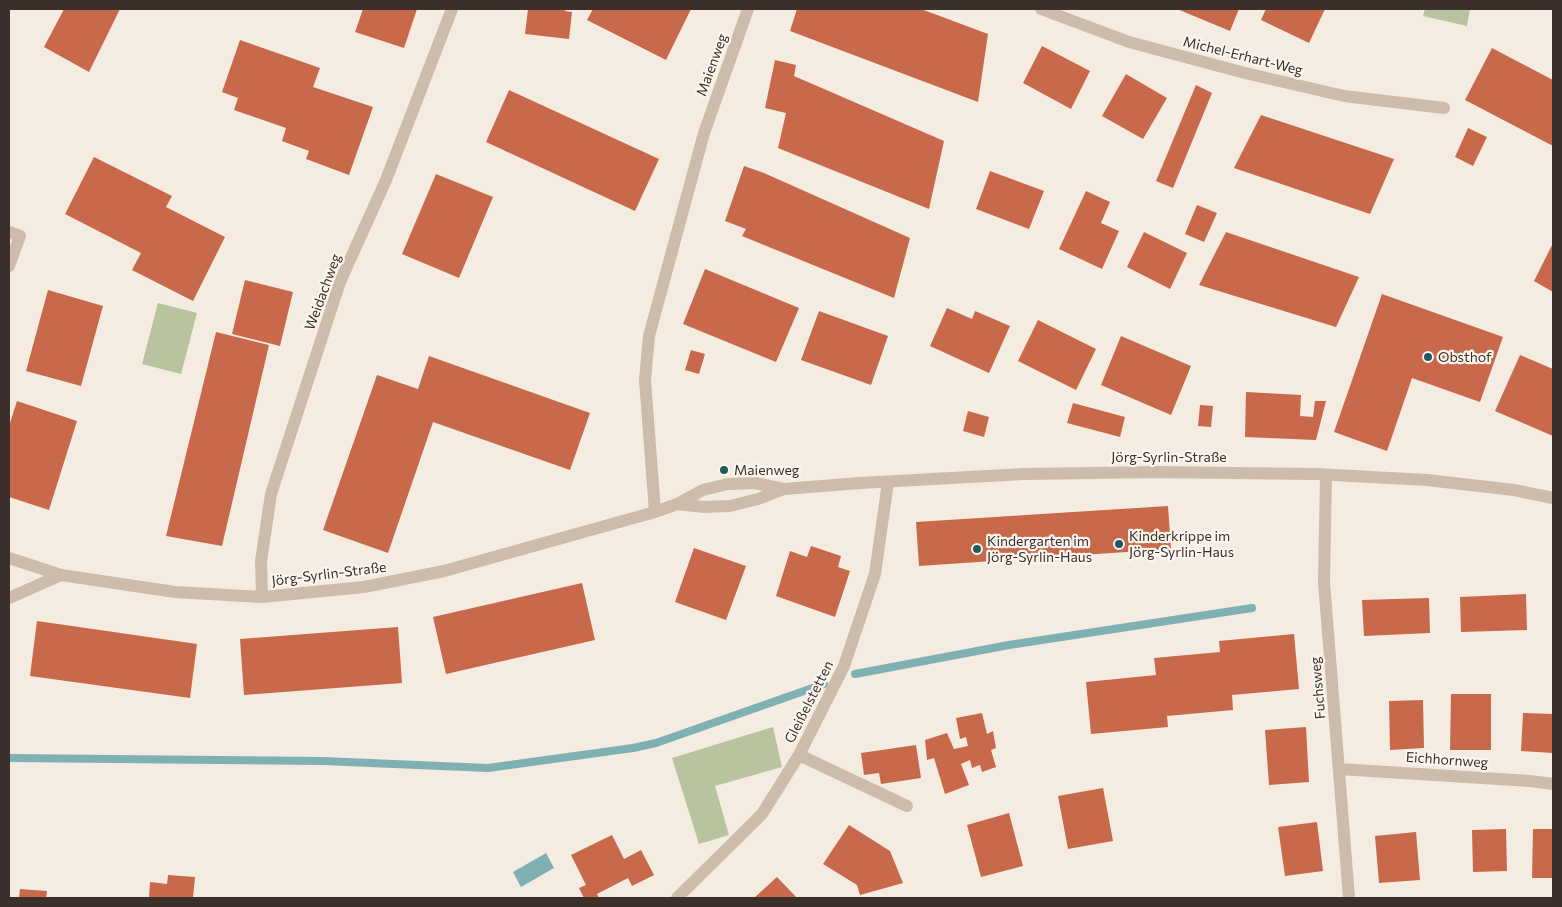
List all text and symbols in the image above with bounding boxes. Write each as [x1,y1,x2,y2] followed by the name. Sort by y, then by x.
[693,31,731,99] street label: Maienweg
[1181,33,1305,79] street label: Michel-Erhart-Weg
[301,251,345,333] street label: Weidachweg
[1438,349,1491,365] place label: Obsthof
[1422,351,1434,363] marker: Obsthof
[1111,449,1227,465] street label: Jörg-Syrlin-Straße
[734,462,799,478] place label: Maienweg
[718,464,730,476] marker: Maienweg
[1129,528,1234,560] place label: Kinderkrippe im Jörg-Syrlin-Haus
[987,533,1092,566] place label: Kindergarten im Jörg-Syrlin-Haus
[1113,538,1125,550] marker: Kinderkrippe im Jörg-Syrlin-Haus
[971,543,983,555] marker: Kindergarten im Jörg-Syrlin-Haus
[271,559,387,589] street label: Jörg-Syrlin-Straße
[1307,656,1329,720] street label: Fuchsweg
[781,658,837,746] street label: Gleißelstetten
[1405,749,1489,771] street label: Eichhornweg

